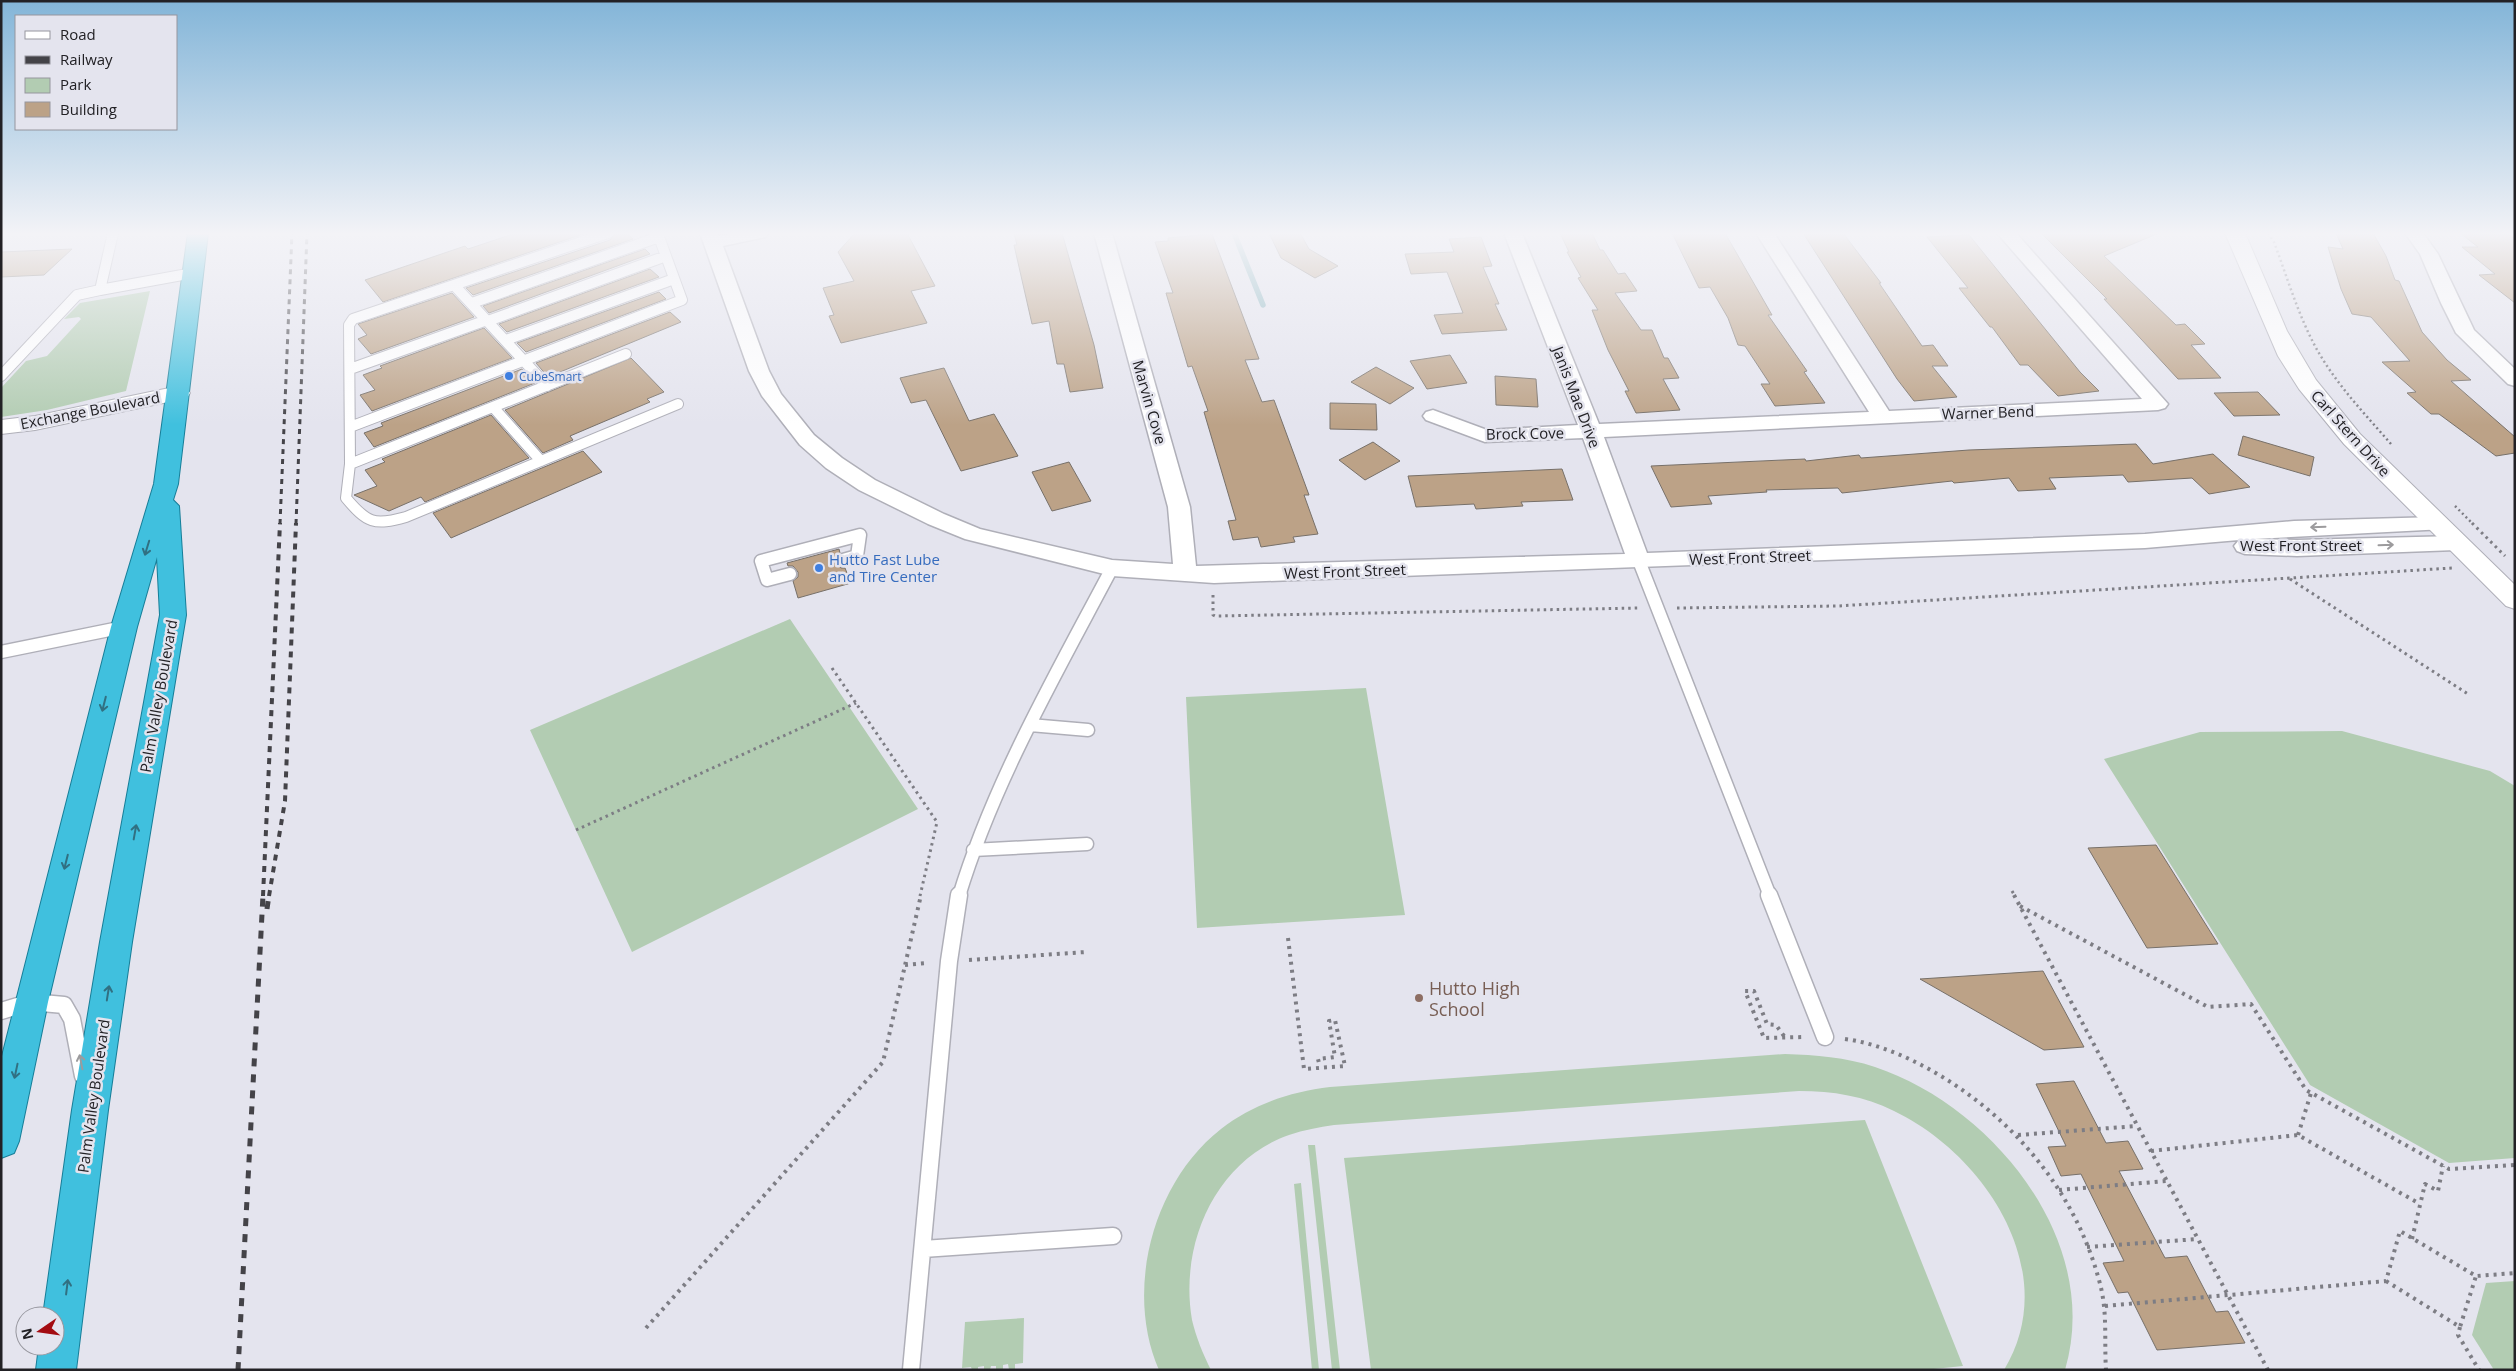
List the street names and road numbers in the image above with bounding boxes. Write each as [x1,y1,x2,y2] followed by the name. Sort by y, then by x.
[1548,341,1606,451] street label: Janis Mae Drive
[1128,358,1172,446] street label: Marvin Cove
[2307,386,2395,480] street label: Carl Stern Drive
[18,387,162,433] street label: Exchange Boulevard
[1941,400,2035,424] street label: Warner Bend
[1486,422,1564,444] street label: Brock Cove
[2240,535,2362,555] street label: West Front Street
[1689,545,1811,569] street label: West Front Street
[1284,559,1406,583] street label: West Front Street
[135,618,181,774] street label: Palm Valley Boulevard
[72,1018,114,1174] street label: Palm Valley Boulevard

